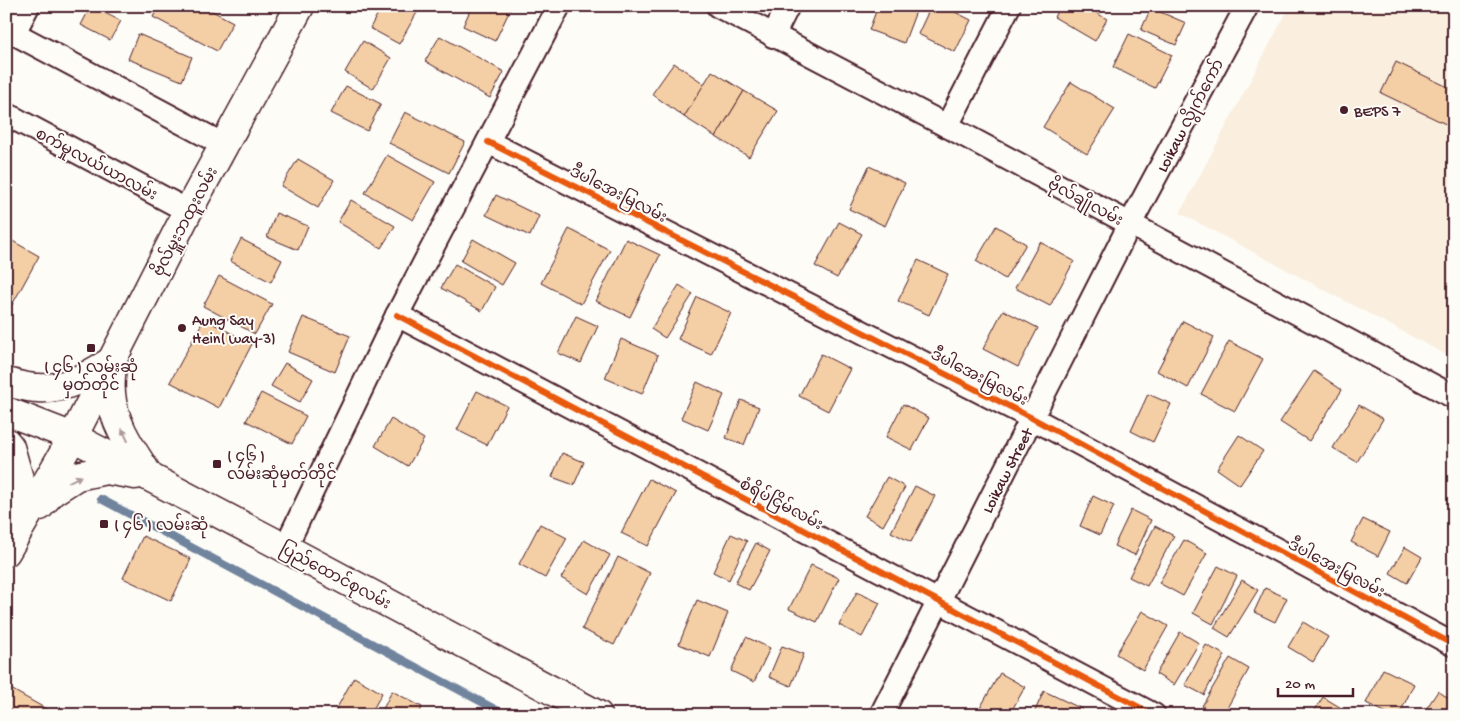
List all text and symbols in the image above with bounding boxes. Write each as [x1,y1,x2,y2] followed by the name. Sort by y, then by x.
[1150,55,1231,177] street label: Loikaw လွိုက်ကော်
[1338,104,1350,116] marker: BEPS 7
[1353,104,1401,123] place label: BEPS 7
[31,122,162,207] street label: စက်မှုလယ်ယာလမ်း
[565,159,672,230] street label: ဒီပါအေးမြလမ်း
[146,162,226,281] street label: ဗိုလ်မှူးဘထူးလမ်း
[1043,172,1128,234] street label: ဗိုလ်ချိုလမ်း
[192,313,276,350] place label: Aung Say Hein( way-3)
[176,322,188,334] marker: Aung Say Hein( way-3)
[85,342,97,354] marker: ( ၄၆ ) လမ်းဆုံ မှတ်တိုင်
[926,342,1033,413] street label: ဒီပါအေးမြလမ်း
[44,355,138,399] place label: ( ၄၆ ) လမ်းဆုံ မှတ်တိုင်
[980,425,1039,517] street label: Loikaw Street
[120,428,128,442] one-way arrow
[227,444,337,488] place label: ( ၄၆ ) လမ်းဆုံမှတ်တိုင်
[211,458,223,470] marker: ( ၄၆ ) လမ်းဆုံမှတ်တိုင်
[735,472,828,537] street label: စံရိပ်ငြိမ်လမ်း
[67,475,82,483] one-way arrow
[114,513,208,539] place label: ( ၄၆ ) လမ်းဆုံ
[98,518,110,530] marker: ( ၄၆ ) လမ်းဆုံ
[1283,532,1389,604] street label: ဒီပါအေးမြလမ်း
[275,536,395,617] street label: ပြည်ထောင်စုလမ်း
[1278,666,1352,698] scale bar
[1285,676,1315,694] text: 20 m

